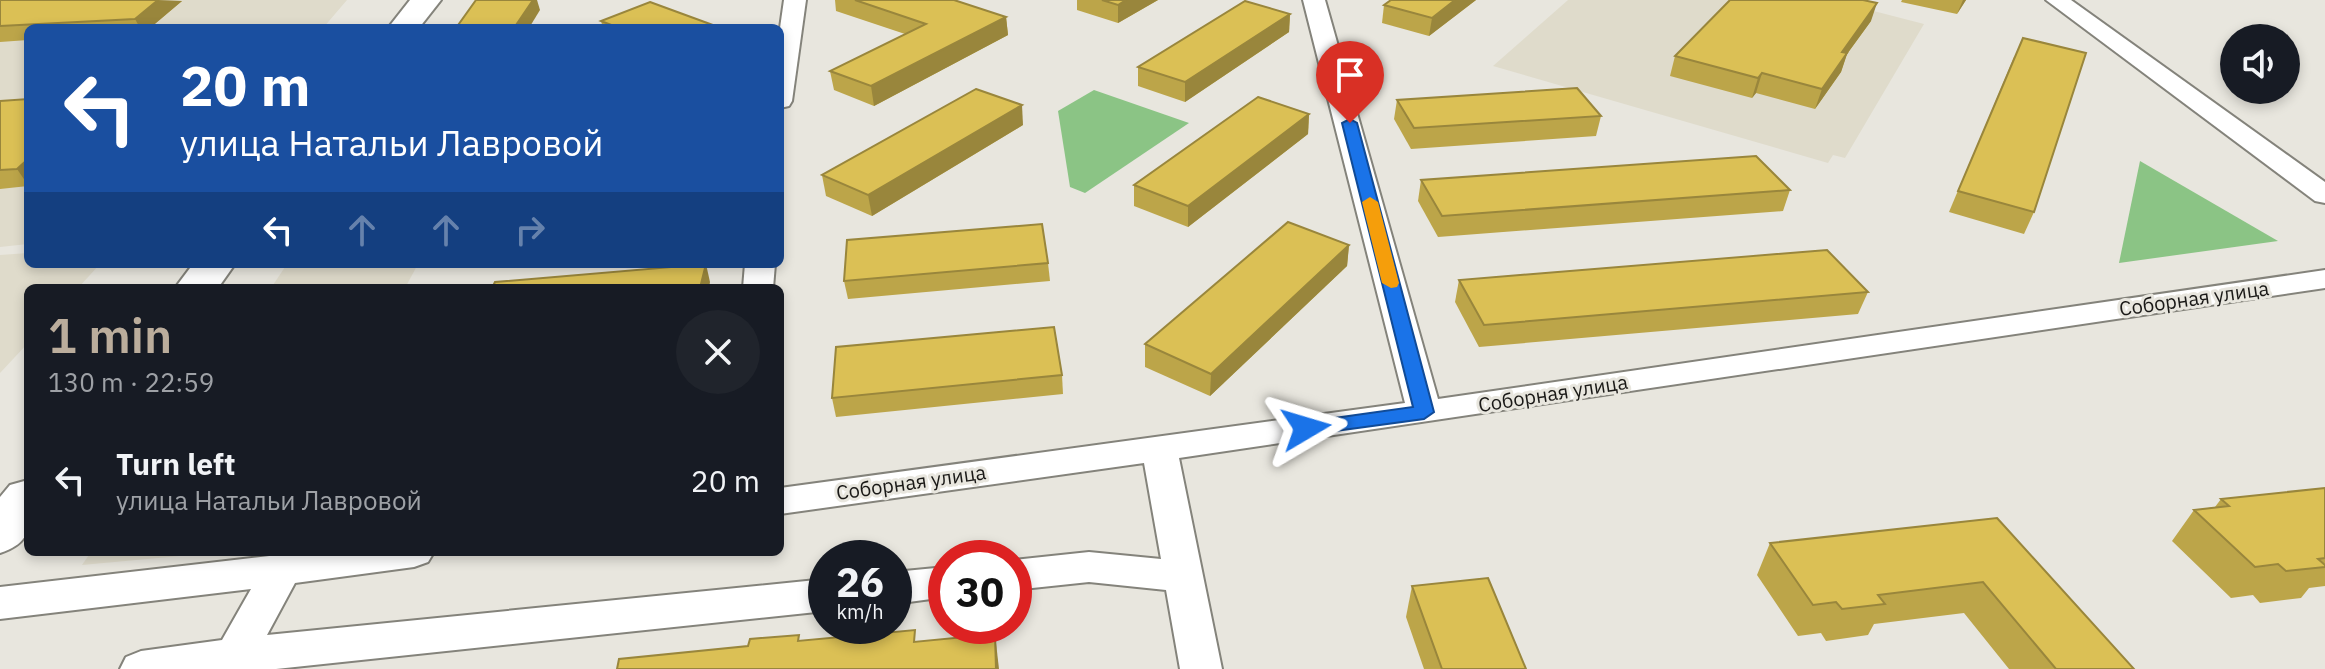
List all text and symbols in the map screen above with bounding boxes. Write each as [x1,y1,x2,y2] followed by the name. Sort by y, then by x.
[2220,24,2300,104] map controls
[2220,24,2300,104] button: sound
[1316,41,1384,123] pin
[180,49,310,121] text: 20 m
[1328,53,1372,97] icon: arrive
[48,56,152,160] icon: left
[180,119,603,166] text: улица Натальи Лавровой
[256,208,300,252] icon: left
[340,208,384,252] icon: ahead
[424,208,468,252] icon: ahead
[508,208,552,252] icon: right
[2117,274,2271,322] street label: Соборная улица
[48,304,172,366] text: 1 min
[676,310,760,394] button: close
[48,365,214,399] text: 130 m · 22:59
[1476,368,1630,418] street label: Соборная улица
[1264,386,1348,470] position arrow
[116,444,235,483] text: Turn left
[48,458,92,502] icon: left
[834,458,988,506] street label: Соборная улица
[691,461,760,500] text: 20 m
[116,483,422,517] text: улица Натальи Лавровой
[928,540,1032,644] speed limit sign: 30
[836,556,884,608] text: 26
[836,598,884,625] text: km/h

